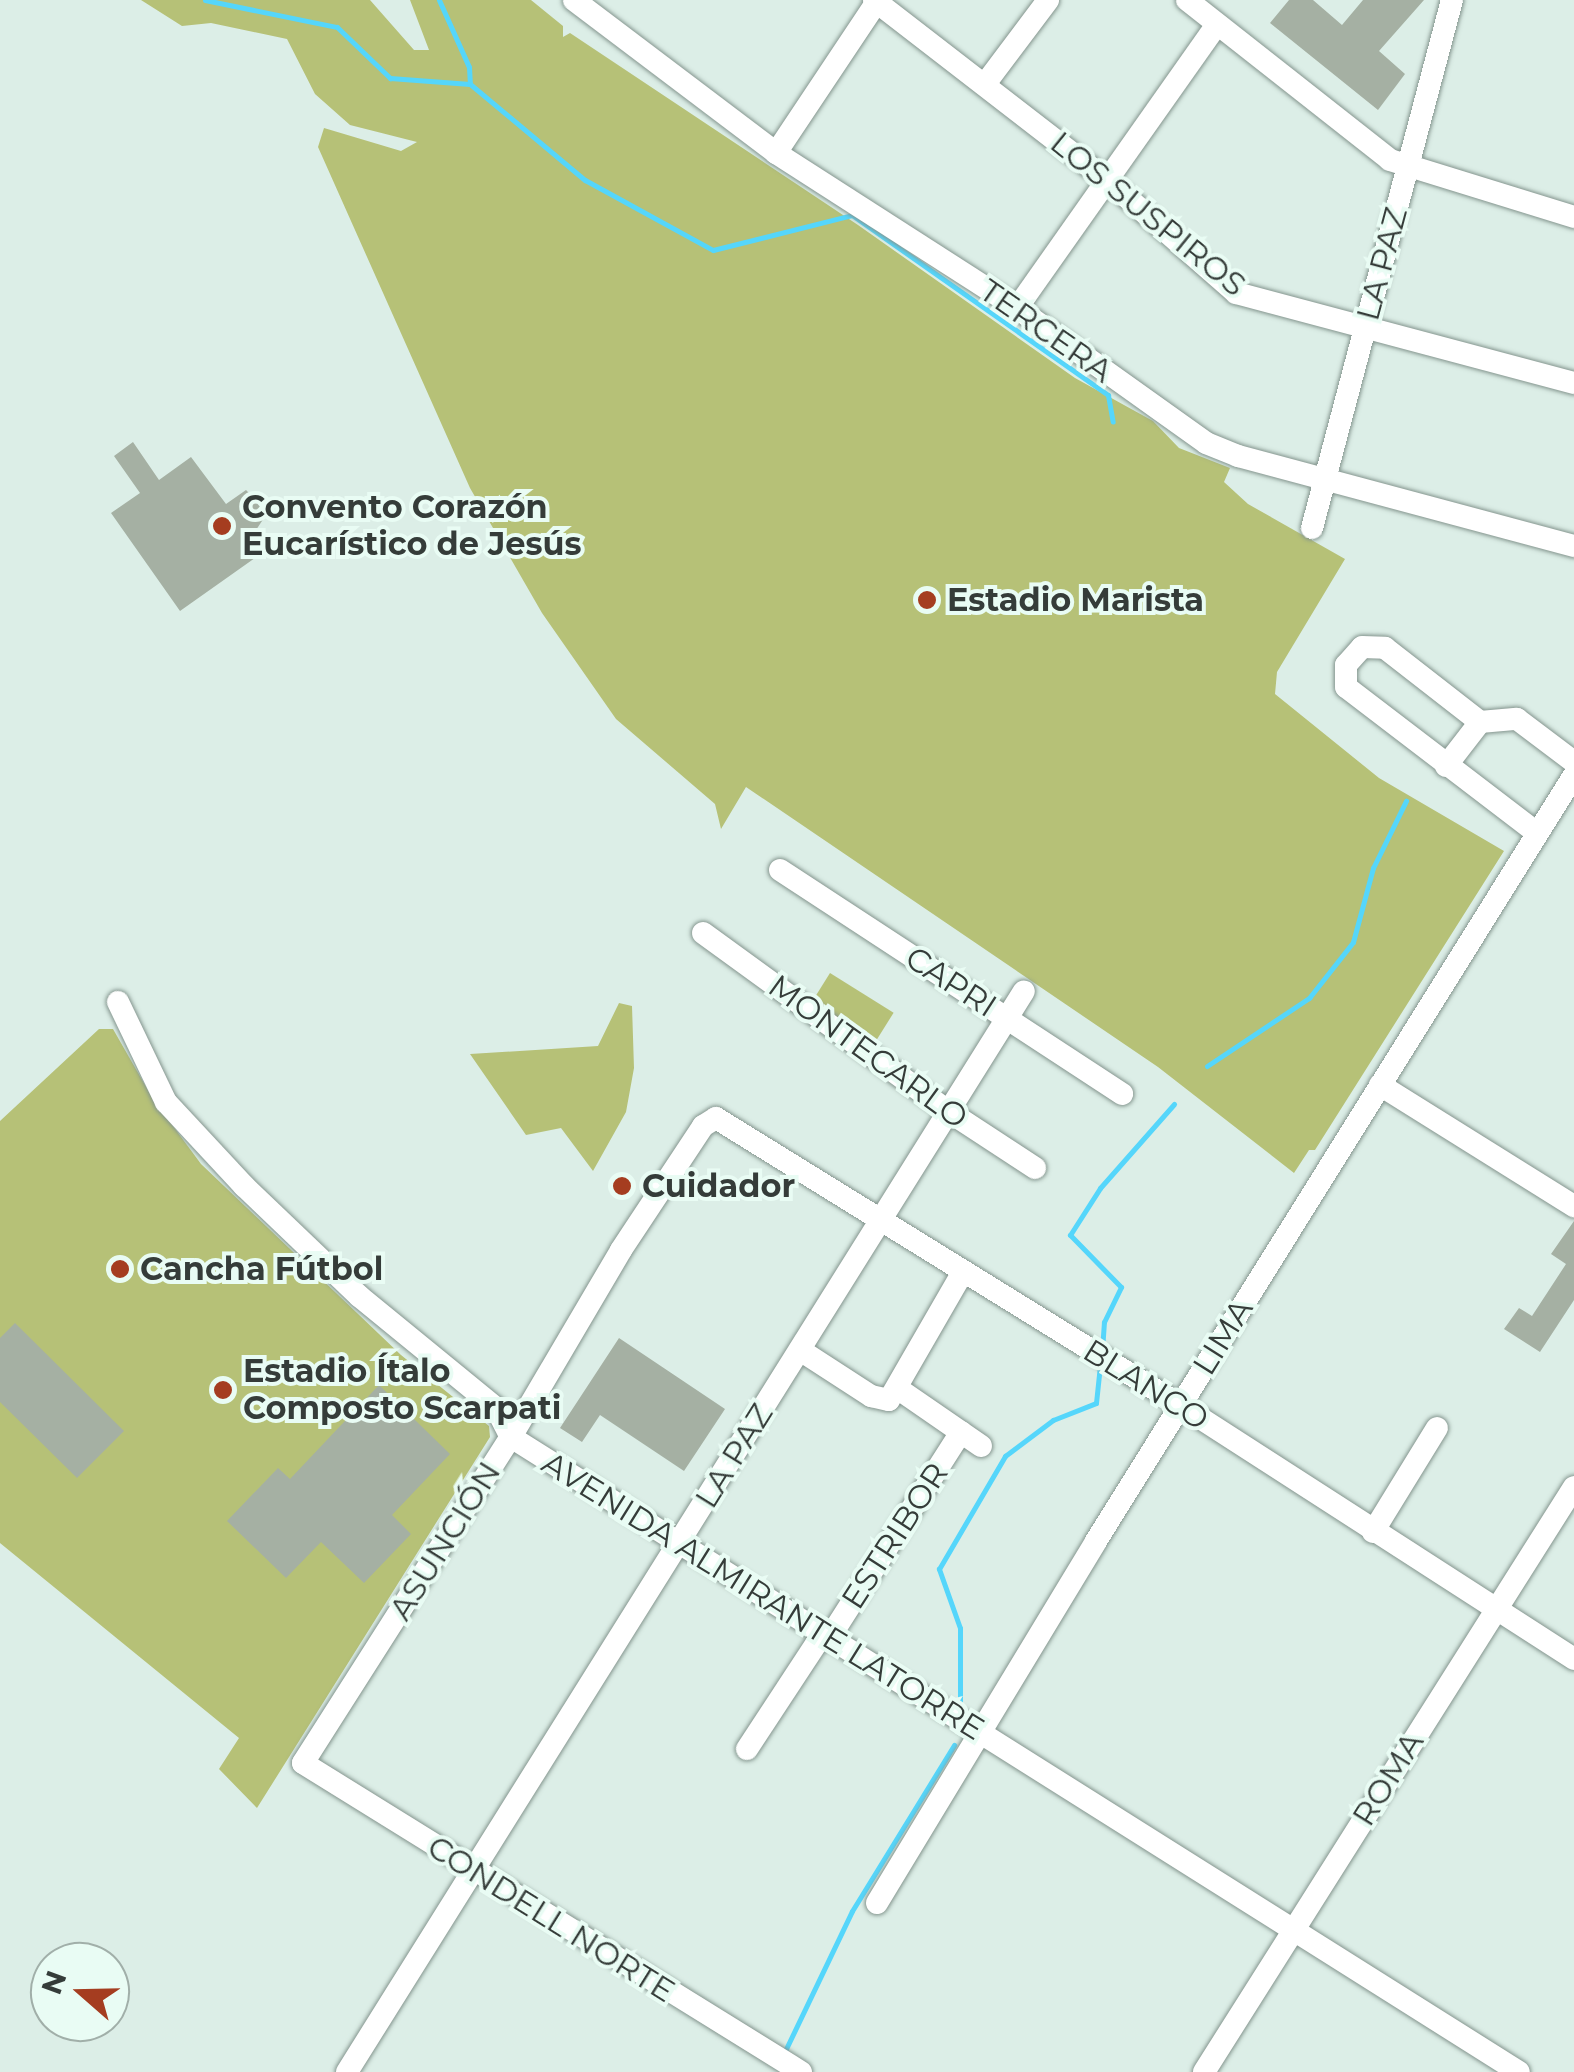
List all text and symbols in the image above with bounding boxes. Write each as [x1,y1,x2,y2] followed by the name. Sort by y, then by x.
[1043,124,1253,304] street label: LOS SUSPIROS
[1349,203,1415,325] street label: LA PAZ
[972,271,1120,391] street label: TERCERA
[242,489,581,564] place label: Convento Corazón Eucarístico de Jesús
[211,515,233,537] marker: Convento Corazón Eucarístico de Jesús
[947,581,1204,619] place label: Estadio Marista
[916,589,938,611] marker: Estadio Marista
[898,939,1004,1025] street label: CAPRI
[761,967,975,1137] street label: MONTECARLO
[642,1167,795,1205] place label: Cuidador
[611,1175,633,1197] marker: Cuidador
[140,1250,383,1288] place label: Cancha Fútbol
[109,1258,131,1280] marker: Cancha Fútbol
[1185,1292,1261,1382] street label: LIMA
[1076,1332,1216,1438] street label: BLANCO
[243,1353,561,1428] place label: Estadio Ítalo Composto Scarpati
[212,1379,234,1401] marker: Estadio Ítalo Composto Scarpati
[687,1397,781,1515] street label: LA PAZ
[535,1444,991,1748] street label: AVENIDA ALMIRANTE LATORRE
[381,1455,509,1627] street label: ASUNCIÓN
[834,1456,956,1616] street label: ESTRIBOR
[1344,1725,1432,1833] street label: ROMA
[420,1828,682,2010] street label: CONDELL NORTE
[30,1942,130,2042] north arrow
[34,1966,74,1999] text: N

